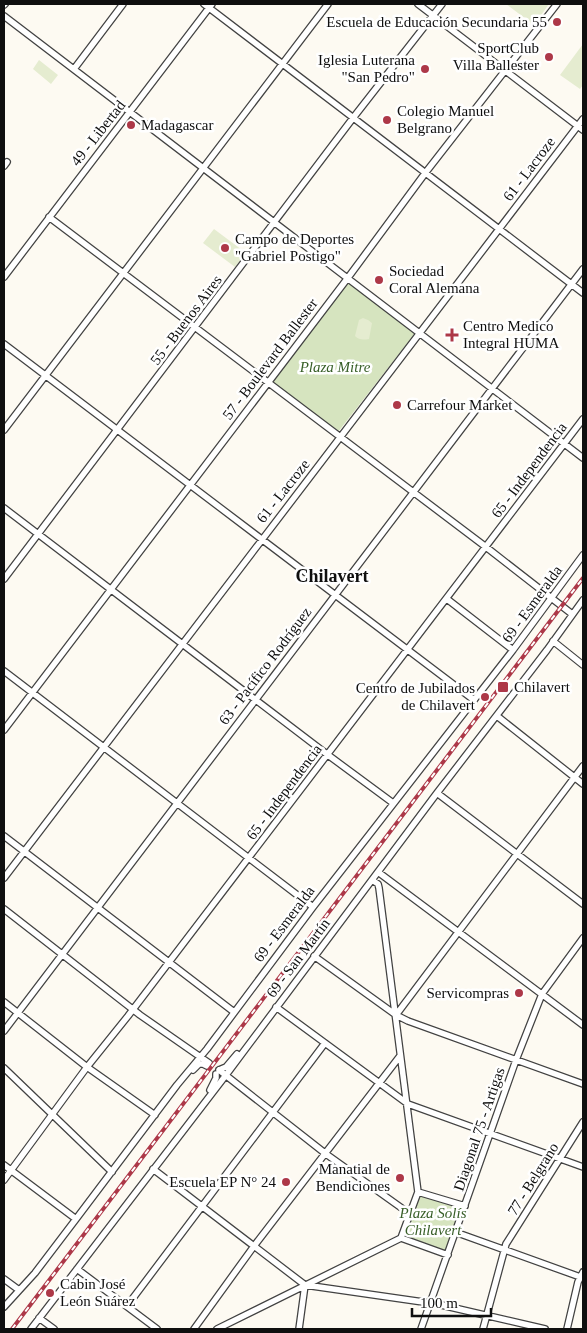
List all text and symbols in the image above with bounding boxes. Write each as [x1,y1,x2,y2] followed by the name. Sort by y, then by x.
[326,14,547,30] place label: Escuela de Educación Secundaria 55
[551,16,563,28] marker: Escuela de Educación Secundaria 55
[453,40,539,73] place label: SportClub Villa Ballester
[543,51,555,63] marker: SportClub Villa Ballester
[318,52,415,85] place label: Iglesia Luterana "San Pedro"
[419,63,431,75] marker: Iglesia Luterana "San Pedro"
[68,97,129,169] street label: 49 - Libertad
[397,103,494,136] place label: Colegio Manuel Belgrano
[381,114,393,126] marker: Colegio Manuel Belgrano
[141,117,213,133] place label: Madagascar
[125,119,137,131] marker: Madagascar
[500,134,558,204] street label: 61 - Lacroze
[235,231,354,264] place label: Campo de Deportes "Gabriel Postigo"
[219,242,231,254] marker: Campo de Deportes "Gabriel Postigo"
[389,263,480,296] place label: Sociedad Coral Alemana
[147,272,225,368] street label: 55 - Buenos Aires
[373,274,385,286] marker: Sociedad Coral Alemana
[219,295,321,423] street label: 57 - Boulevard Ballester
[463,318,559,351] place label: Centro Medico Integral HUMA
[445,328,459,342] marker: Centro Medico Integral HUMA
[299,359,371,375] park label: Plaza Mitre
[407,397,513,413] place label: Carrefour Market
[391,399,403,411] marker: Carrefour Market
[488,419,570,521] street label: 65 - Independencia
[253,456,313,526] street label: 61 - Lacroze
[499,562,565,645] street label: 69 - Esmeralda
[296,566,368,586] district label: Chilavert
[216,604,315,728] street label: 63 - Pacífico Rodríguez
[514,679,571,695] place label: Chilavert
[356,680,476,713] place label: Centro de Jubilados de Chilavert
[496,680,510,694] marker: Chilavert
[479,691,491,703] marker: Centro de Jubilados de Chilavert
[243,741,325,843] street label: 65 - Independencia
[250,883,318,965] street label: 69 - Esmeralda
[263,915,333,1001] street label: 69 - San Martín
[427,985,509,1001] place label: Servicompras
[513,987,525,999] marker: Servicompras
[450,1065,508,1193] street label: Diagonal 75 - Artigas
[504,1140,562,1218] street label: 77 - Belgrano
[316,1161,390,1194] place label: Manatial de Bendiciones
[394,1172,406,1184] marker: Manatial de Bendiciones
[169,1174,276,1190] place label: Escuela EP N° 24
[280,1176,292,1188] marker: Escuela EP N° 24
[398,1205,467,1238] park label: Plaza Solís Chilavert
[60,1276,136,1309] place label: Cabin José León Suárez
[412,1286,491,1318] scale bar
[44,1287,56,1299] marker: Cabin José León Suárez
[420,1295,458,1311] text: 100 m

